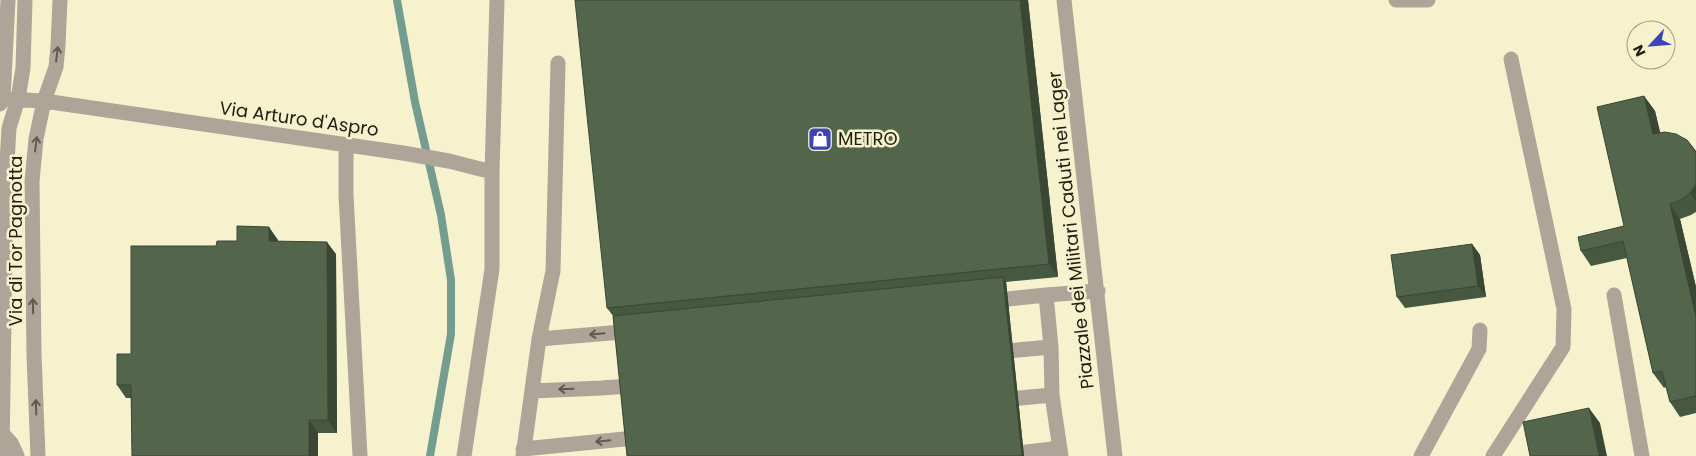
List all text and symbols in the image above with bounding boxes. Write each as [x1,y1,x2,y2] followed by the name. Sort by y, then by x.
[1626,20,1676,70] north arrow
[1628,42,1651,60] text: N
[52,46,62,62] one-way arrow
[1041,70,1100,390] street label: Piazzale dei Militari Caduti nei Lager
[218,95,380,142] street label: Via Arturo d'Aspro
[807,126,833,152] shop icon: METRO
[838,126,898,151] place label: METRO
[31,136,41,152] one-way arrow
[3,156,28,326] street label: Via di Tor Pagnotta
[28,298,38,314] one-way arrow
[589,329,605,339] one-way arrow
[559,385,575,394] one-way arrow
[31,400,41,416] one-way arrow
[595,436,611,446] one-way arrow

